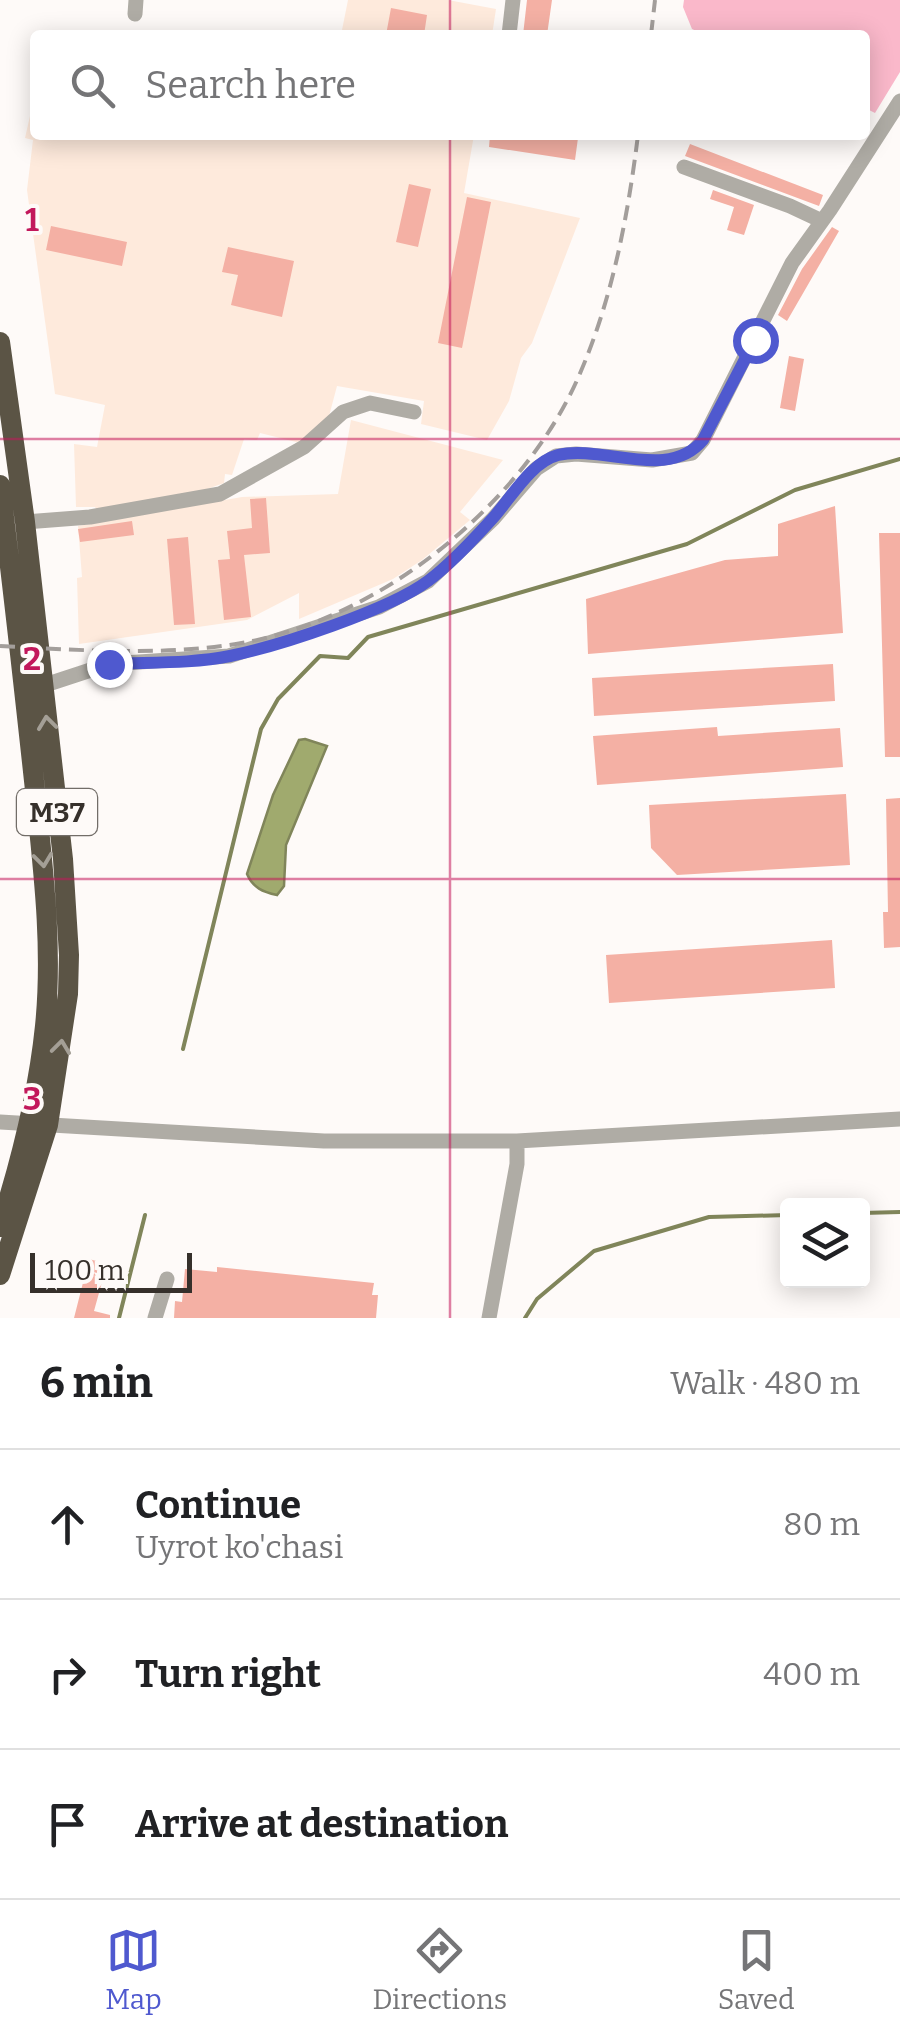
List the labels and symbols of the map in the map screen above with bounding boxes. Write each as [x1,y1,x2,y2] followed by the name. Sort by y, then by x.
[25,201,39,239] text: 1
[733,318,779,364] route start
[23,640,41,678] text: 2
[87,642,133,688] route end
[37,715,58,731] one-way arrow
[17,789,97,835] road number: M37
[32,853,53,869] one-way arrow
[50,1038,71,1054] one-way arrow
[23,1080,41,1118] text: 3
[30,1248,192,1292] scale bar

